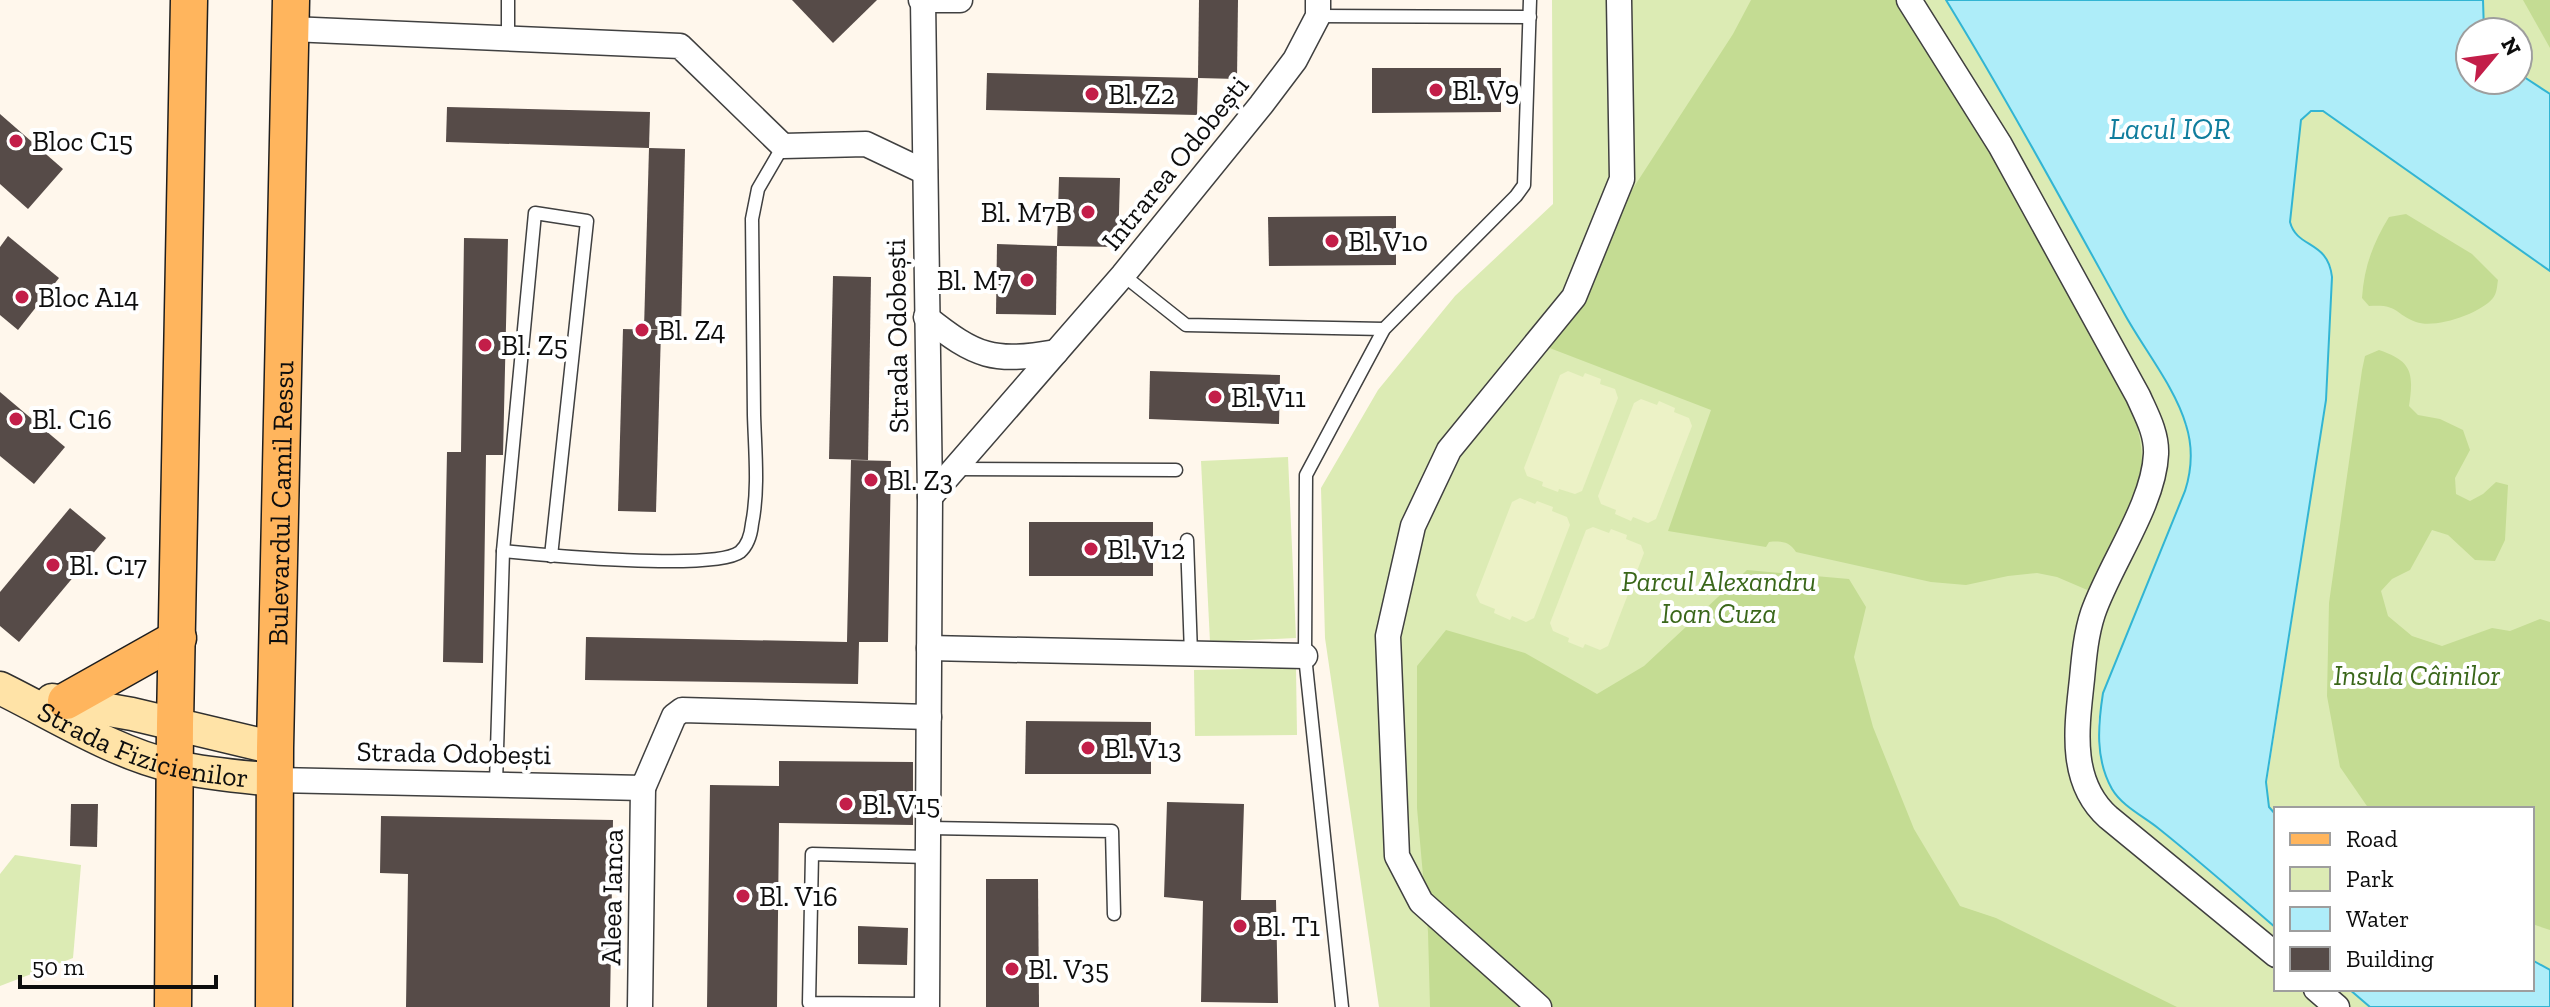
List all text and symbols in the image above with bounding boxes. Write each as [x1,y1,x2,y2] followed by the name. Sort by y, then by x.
[2454,16,2534,96] north arrow
[2495,33,2527,61] text: N
[1095,69,1255,257] street label: Intrarea Odobești
[1452,74,1519,107] place label: Bl. V9
[1108,78,1175,111] place label: Bl. Z2
[1427,81,1445,99] marker: Bl. V9
[1083,85,1101,103] marker: Bl. Z2
[2109,111,2231,147] water label: Lacul IOR
[32,125,133,158] place label: Bloc C15
[7,132,25,150] marker: Bloc C15
[981,196,1072,229] place label: Bl. M7B
[1079,203,1097,221] marker: Bl. M7B
[1348,225,1428,258] place label: Bl. V10
[1323,232,1341,250] marker: Bl. V10
[879,238,915,434] street label: Strada Odobești
[937,264,1011,297] place label: Bl. M7
[1018,271,1036,289] marker: Bl. M7
[38,281,139,314] place label: Bloc A14
[13,288,31,306] marker: Bloc A14
[658,314,726,347] place label: Bl. Z4
[633,321,651,339] marker: Bl. Z4
[501,329,568,362] place label: Bl. Z5
[476,336,494,354] marker: Bl. Z5
[261,360,300,646] street label: Bulevardul Camil Ressu
[1231,381,1306,414] place label: Bl. V11
[1206,388,1224,406] marker: Bl. V11
[32,403,112,436] place label: Bl. C16
[7,410,25,428] marker: Bl. C16
[887,464,953,497] place label: Bl. Z3
[862,471,880,489] marker: Bl. Z3
[1107,533,1186,566] place label: Bl. V12
[1082,540,1100,558] marker: Bl. V12
[69,549,147,582] place label: Bl. C17
[44,556,62,574] marker: Bl. C17
[1622,565,1816,630] park label: Parcul Alexandru Ioan Cuza
[2334,659,2501,692] park label: Insula Câinilor
[32,694,250,794] street label: Strada Fizicienilor
[1104,732,1182,765] place label: Bl. V13
[356,735,552,771] street label: Strada Odobești
[1079,739,1097,757] marker: Bl. V13
[862,788,940,821] place label: Bl. V15
[837,795,855,813] marker: Bl. V15
[2274,807,2534,991] legend
[2346,824,2398,853] text: Road
[594,828,630,966] street label: Aleea Ianca
[2346,864,2394,893] text: Park
[759,880,838,913] place label: Bl. V16
[734,887,752,905] marker: Bl. V16
[2346,904,2409,933] text: Water
[1256,910,1320,943] place label: Bl. T1
[1231,917,1249,935] marker: Bl. T1
[20,939,216,989] scale bar
[2346,944,2434,973] text: Building
[32,952,85,981] text: 50 m
[1028,953,1109,986] place label: Bl. V35
[1003,960,1021,978] marker: Bl. V35

